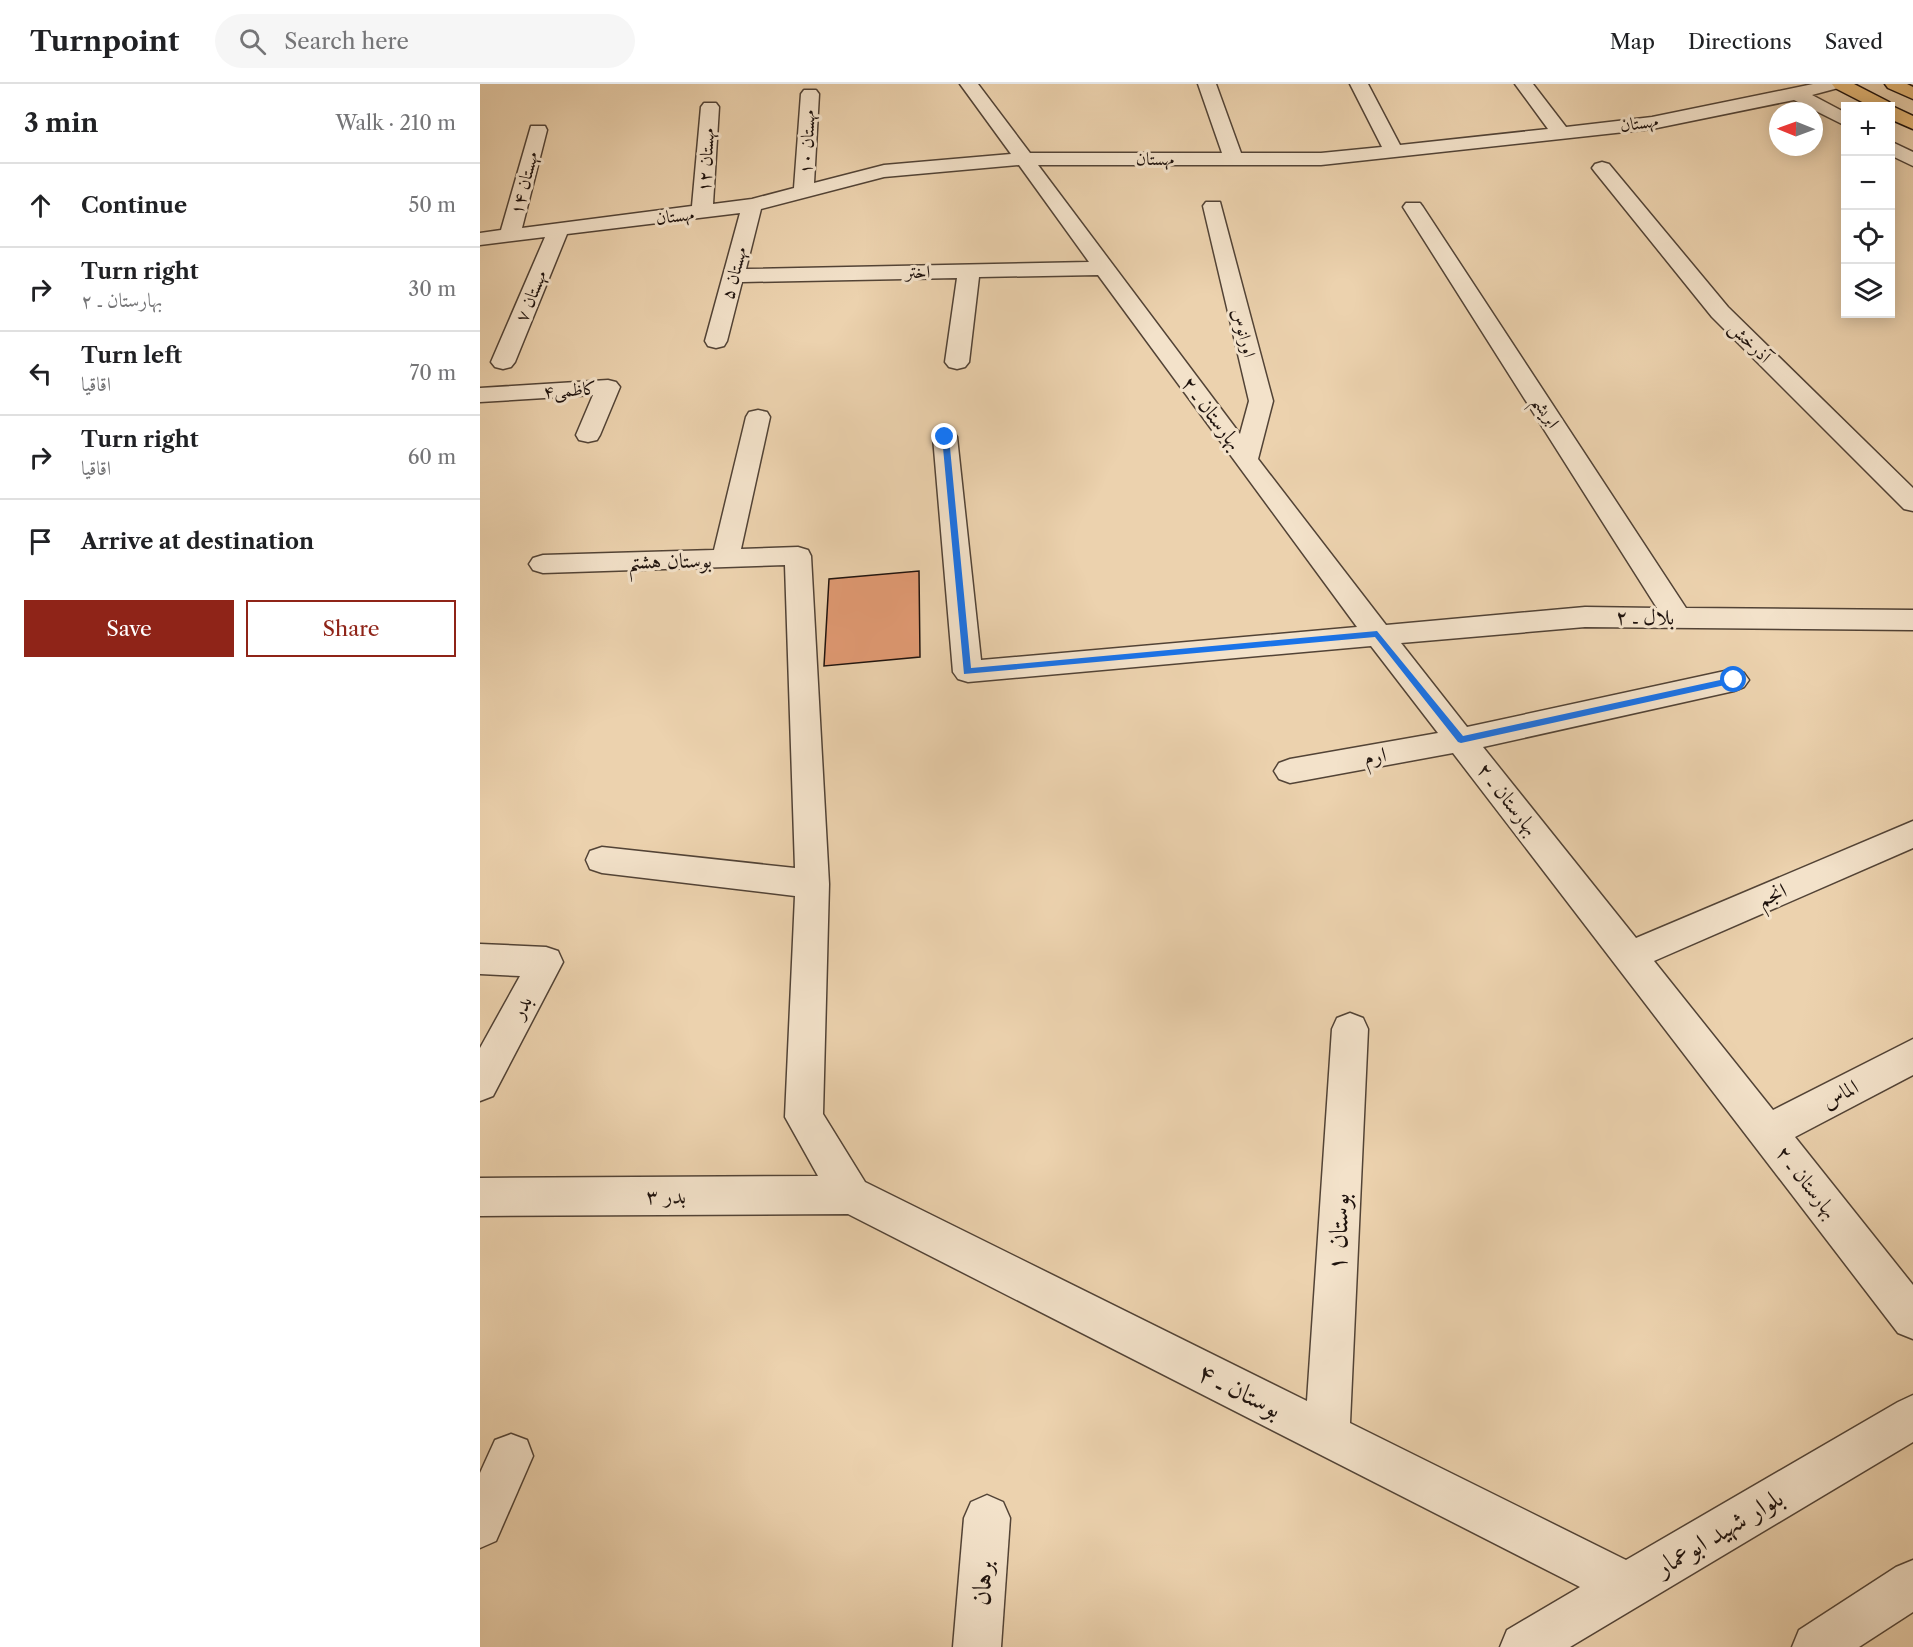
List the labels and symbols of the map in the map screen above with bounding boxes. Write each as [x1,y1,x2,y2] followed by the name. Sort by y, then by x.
[1769,102,1823,156] north arrow
[794,109,821,175] street label: مهستان ۱۰
[1618,109,1660,138] street label: مهستان
[693,127,720,193] street label: مهستان ۱۲
[1136,148,1174,171] street label: مهستان
[505,149,544,217] street label: مهستان ۱۴
[655,203,696,230] street label: مهستان
[716,244,753,302] street label: مهستان ۵
[903,261,931,283] street label: اختر
[510,267,553,325] street label: مهستان ۷
[1227,306,1261,360] street label: اورانوس
[1724,316,1777,370] street label: آذرخش
[1175,371,1248,456] street label: بهارستان ـ ۲
[543,377,598,404] street label: کاظمی۴
[1522,392,1564,436] street label: ابریشم
[931,423,957,449] route end
[628,547,712,583] street label: بوستان هشتم
[1616,603,1674,631] street label: بلال ـ ۲
[1720,666,1746,692] route start
[1362,741,1389,776] street label: ارم
[1471,757,1545,841] street label: بهارستان ـ ۲
[1754,877,1793,919] street label: انجم
[503,991,538,1025] street label: بدر
[1817,1074,1862,1113] street label: الماس
[1770,1140,1844,1224] street label: بهارستان ـ ۲
[646,1183,686,1209] street label: بدر ۳
[1320,1192,1357,1272] street label: بوستان ۱
[1192,1355,1287,1426] street label: بوستان ـ ۴
[1647,1481,1789,1585] street label: بلوار شهید ابوعمار
[964,1559,1000,1607] street label: برهان

